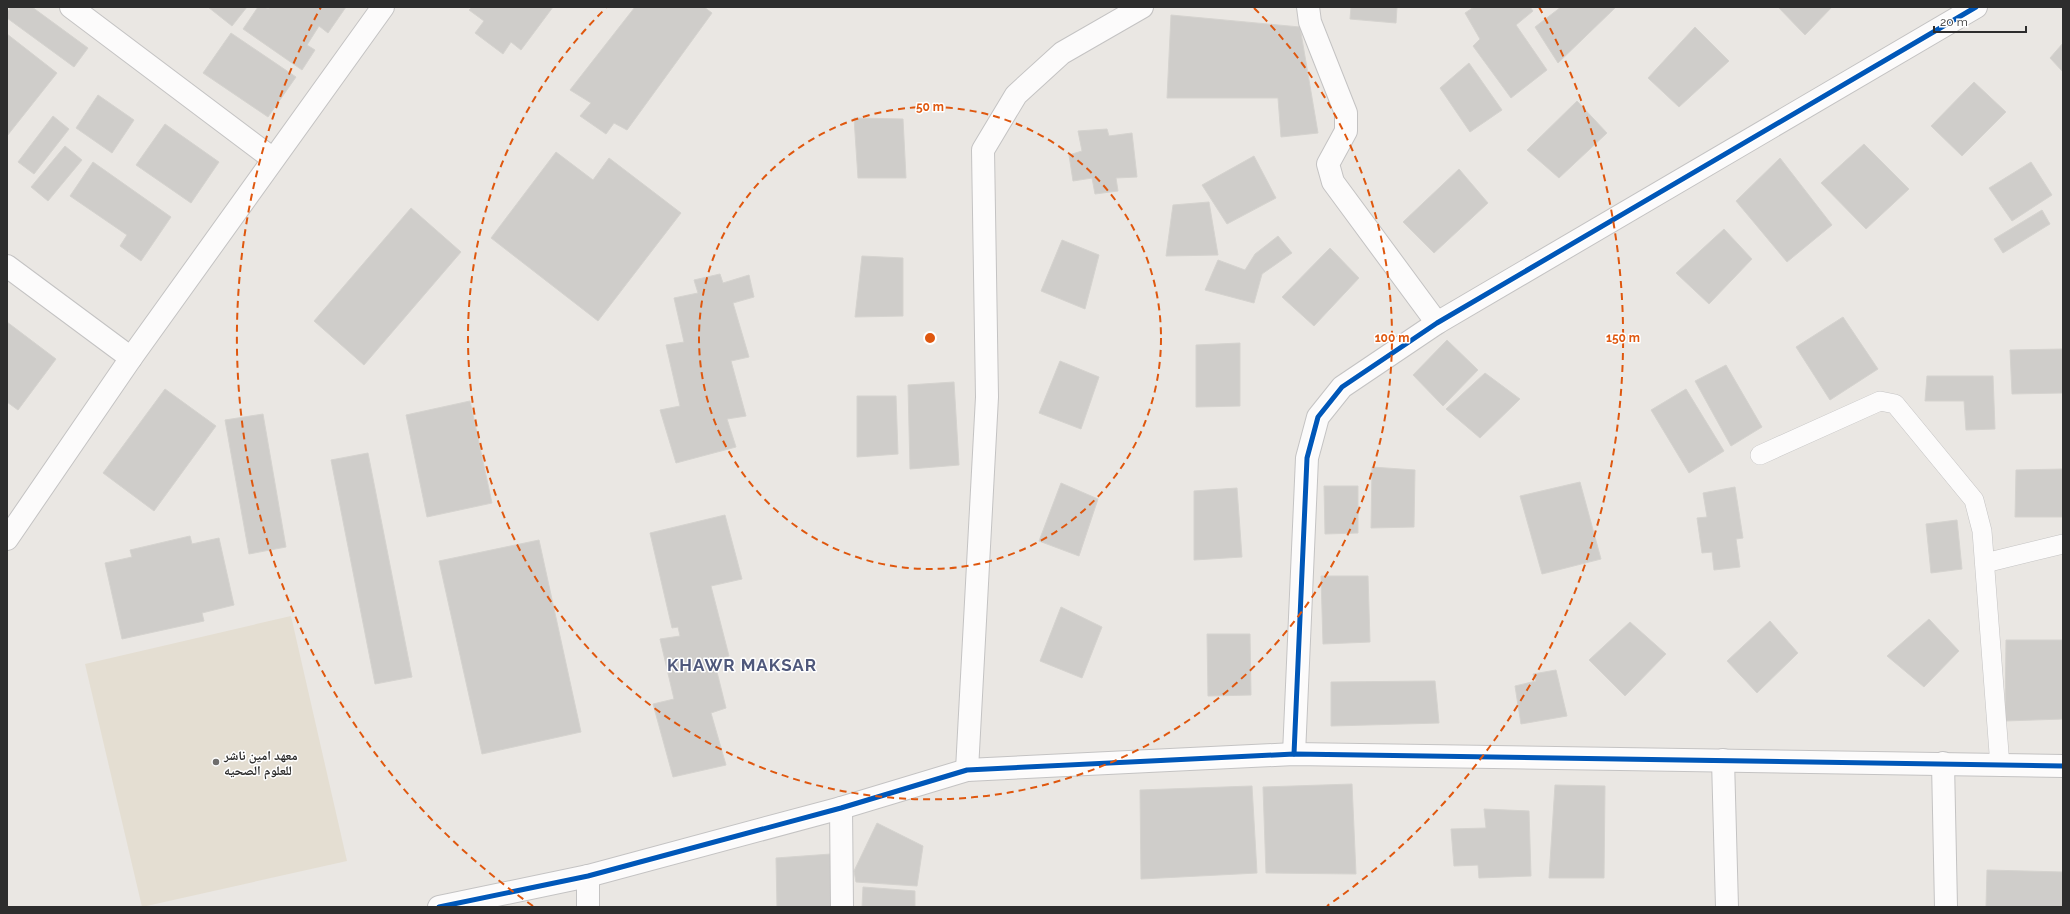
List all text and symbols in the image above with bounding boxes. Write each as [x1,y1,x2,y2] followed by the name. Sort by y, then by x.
[1934,8,2026,34] scale bar
[1940,15,1968,29] text: 20 m
[916,100,944,114] text: 50 m
[923,331,937,345] centre of rings
[1375,331,1409,345] text: 100 m
[1606,331,1640,345] text: 150 m
[667,655,817,675] district label: KHAWR MAKSAR
[223,748,298,780] place label: معهد امين ناشر للعلوم الصحيه
[211,757,221,767] marker: معهد امين ناشر للعلوم الصحيه

